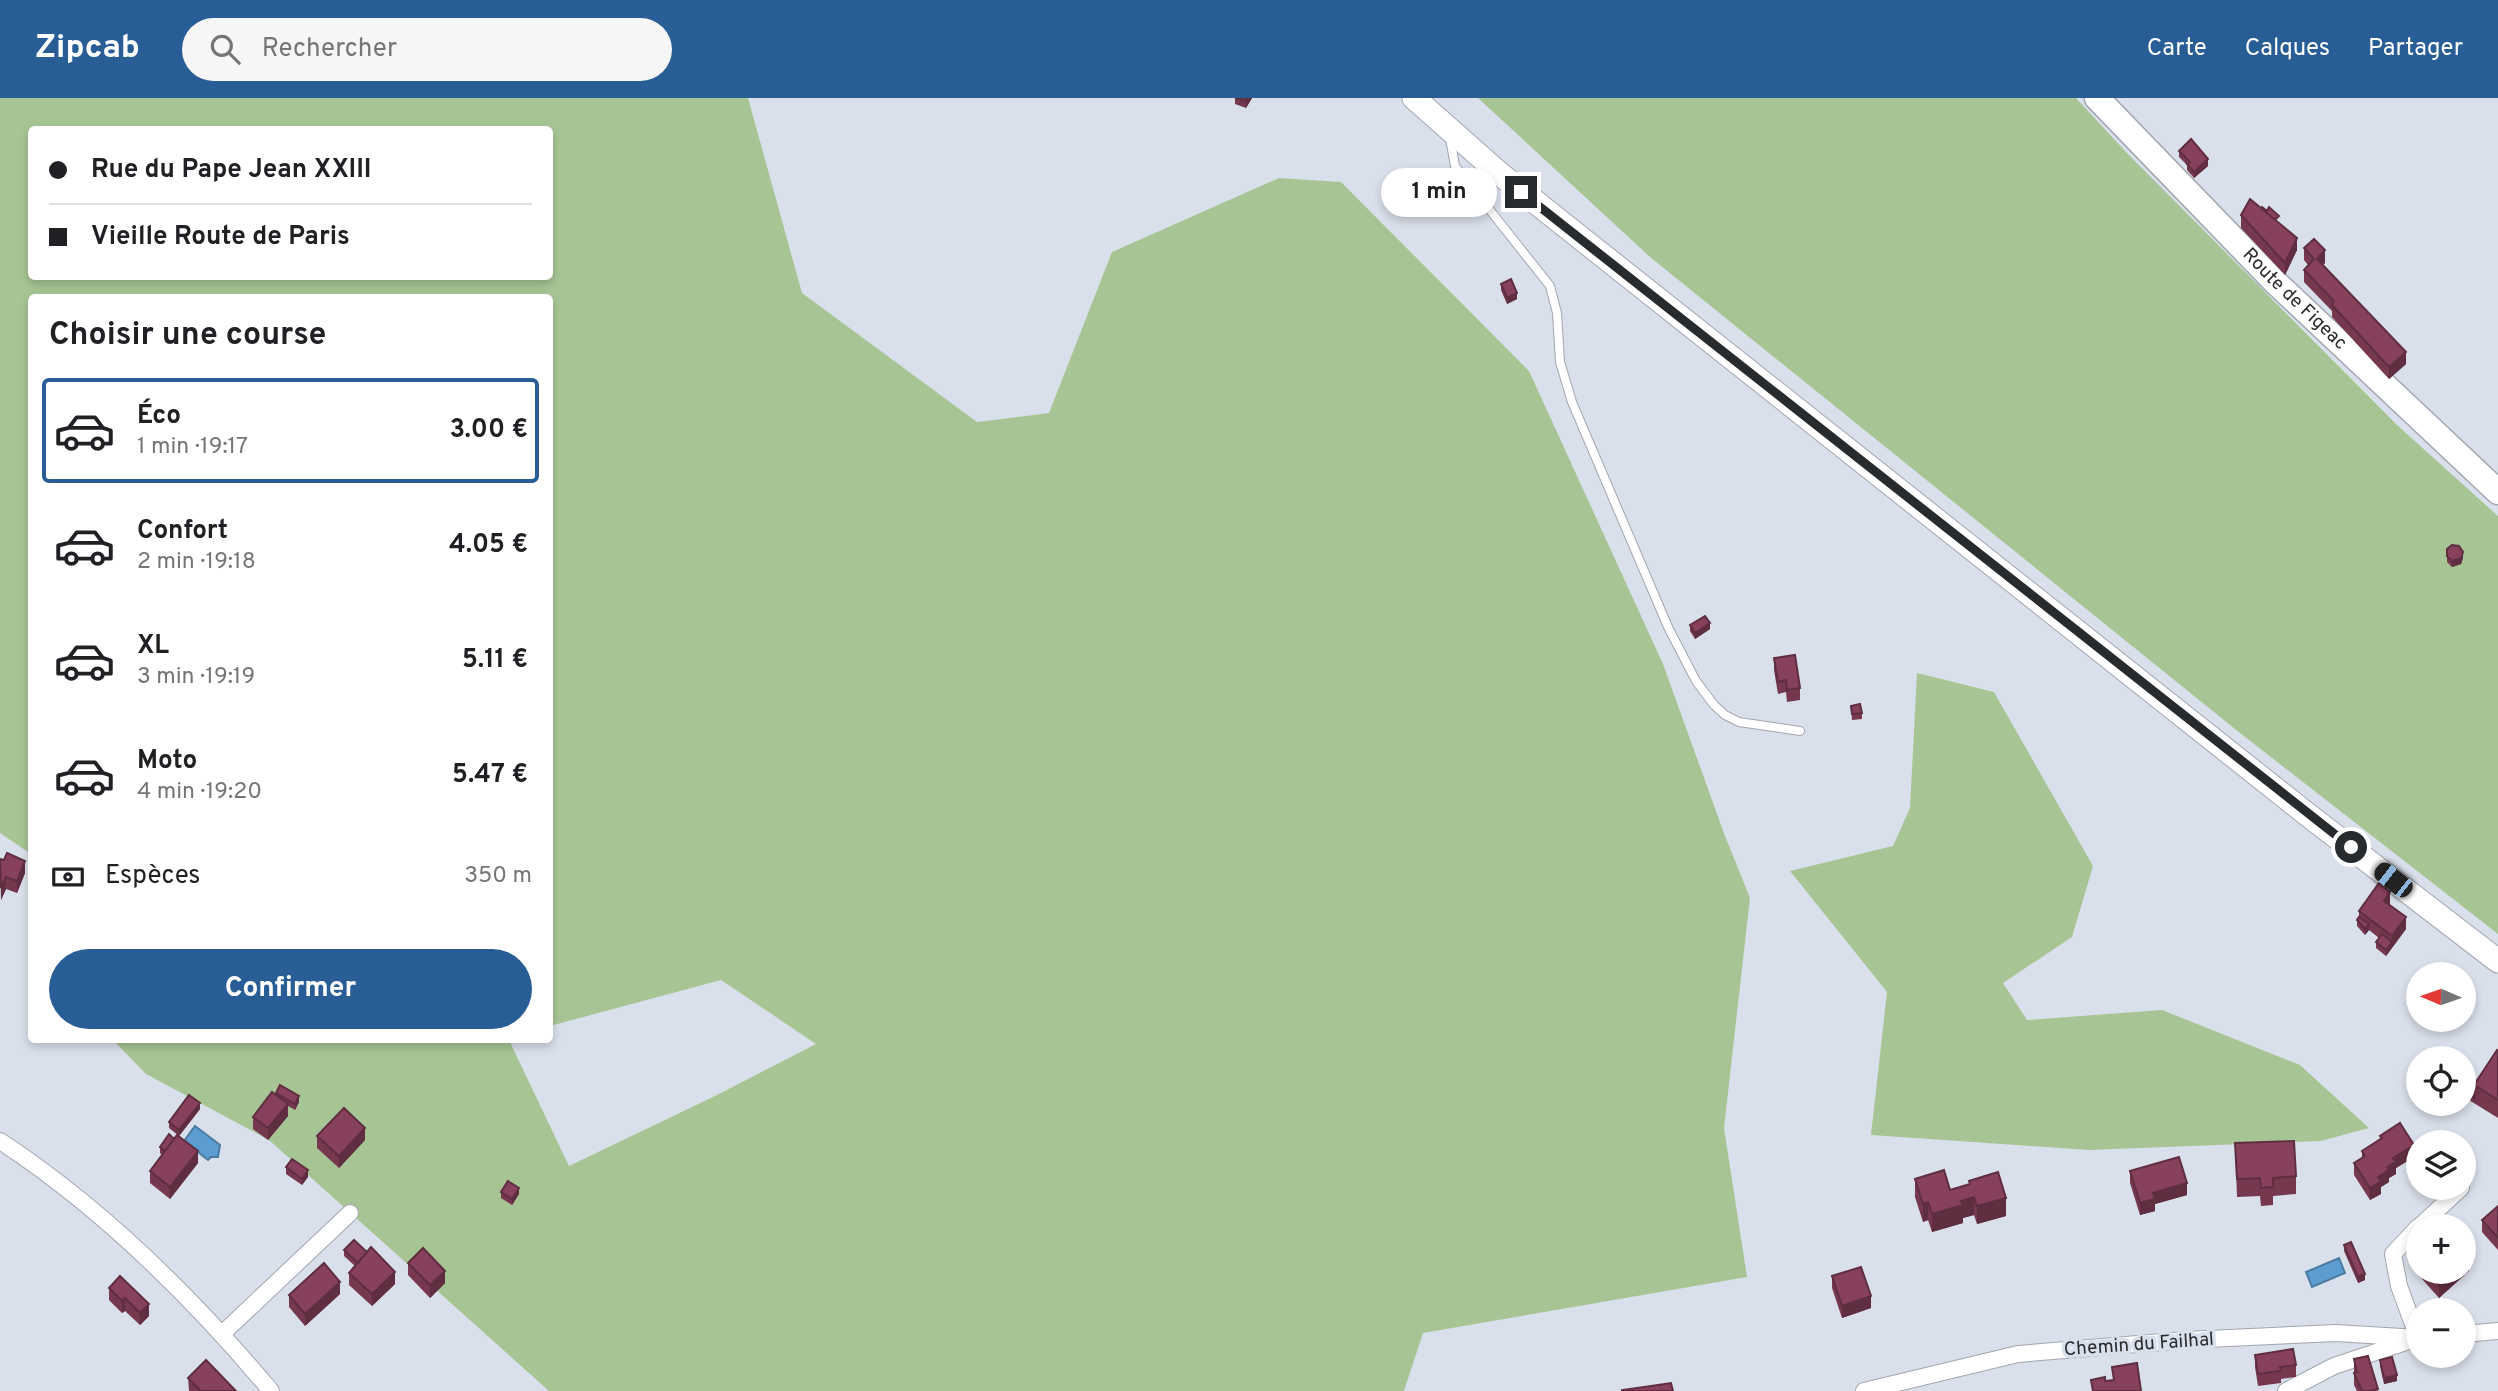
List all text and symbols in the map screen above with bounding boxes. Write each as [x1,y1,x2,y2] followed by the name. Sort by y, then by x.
[182,18,672,81] search box
[35,28,140,70] text: Zipcab
[206,30,244,68] icon: search
[262,33,397,66] text: Rechercher
[2147,34,2207,64] text: Carte
[2245,34,2330,64] text: Calques
[2368,34,2463,64] text: Partager
[91,154,372,187] text: Rue du Pape Jean XXIII
[1381,168,1496,217] callout: 1 min
[1505,176,1537,208] route end
[1411,178,1467,207] text: 1 min
[91,221,350,254] text: Vieille Route de Paris
[2237,243,2352,355] street label: Route de Figeac
[49,316,326,356] text: Choisir une course
[53,399,116,462] icon: car
[137,400,181,433] text: Éco
[449,414,528,447] text: 3.00 €
[137,433,248,462] text: 1 min · 19:17
[53,514,116,577] icon: car
[137,515,228,548] text: Confort
[449,529,528,562] text: 4.05 €
[137,548,256,577] text: 2 min · 19:18
[53,629,116,692] icon: car
[137,630,169,663] text: XL
[462,644,528,677] text: 5.11 €
[137,663,255,692] text: 3 min · 19:19
[53,744,116,807] icon: car
[137,745,197,778] text: Moto
[452,759,528,792] text: 5.47 €
[137,778,262,807] text: 4 min · 19:20
[2335,831,2367,863] route start
[49,858,87,896] icon: cash
[2370,859,2417,901] car
[105,860,201,893] text: Espèces
[464,862,532,891] text: 350 m
[49,949,532,1029] button: Confirmer
[2406,962,2476,1032] north arrow
[2406,962,2476,1368] map controls
[2406,1046,2476,1116] button: locate
[2406,1130,2476,1200] button: layers
[2406,1214,2476,1284] button: +
[2406,1298,2476,1368] button: −
[2063,1328,2215,1362] street label: Chemin du Failhal

